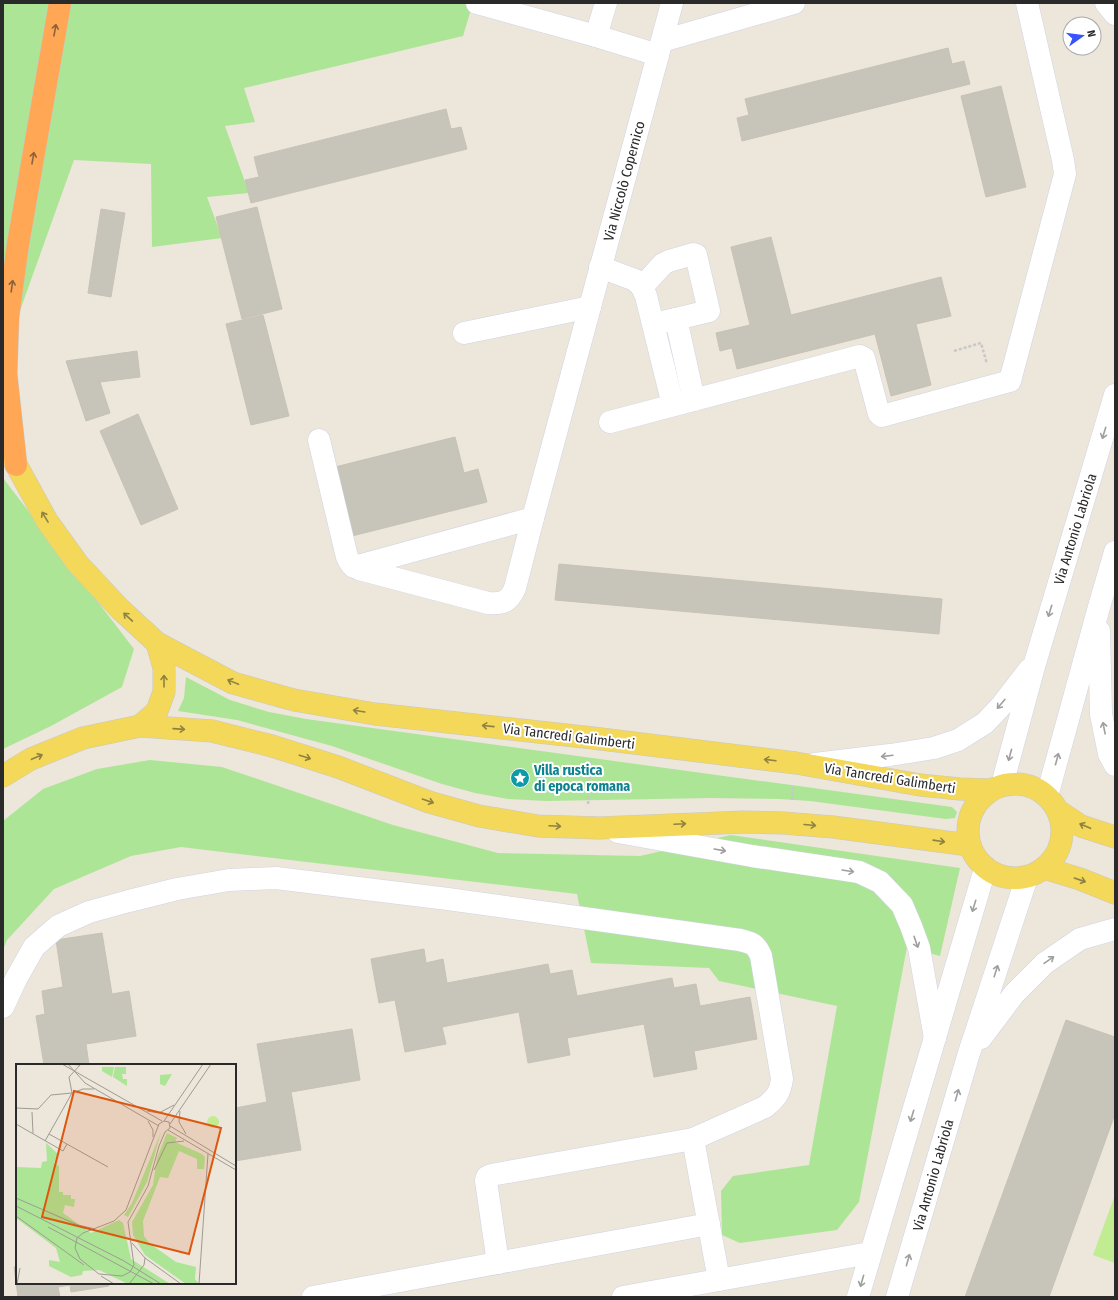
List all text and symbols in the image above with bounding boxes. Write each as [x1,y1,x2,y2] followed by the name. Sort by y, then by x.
[1062,16,1102,56] north arrow
[51,24,59,37] one-way arrow
[1084,29,1098,38] text: N
[600,119,649,243] street label: Via Niccolò Copernico
[30,152,38,165] one-way arrow
[8,280,16,293] one-way arrow
[1100,426,1107,439] one-way arrow
[1050,471,1101,587] street label: Via Antonio Labriola
[41,511,49,523] one-way arrow
[1046,604,1053,617] one-way arrow
[123,612,133,621] one-way arrow
[160,675,168,688] one-way arrow
[227,678,239,685] one-way arrow
[997,699,1006,710] one-way arrow
[353,707,366,715] one-way arrow
[502,720,636,753] street label: Via Tancredi Galimberti
[1099,722,1107,735] one-way arrow
[482,723,495,730] one-way arrow
[172,725,185,732] one-way arrow
[1006,748,1013,761] one-way arrow
[31,752,43,760] one-way arrow
[881,752,894,760] one-way arrow
[1054,752,1062,765] one-way arrow
[299,754,312,761] one-way arrow
[764,756,777,764] one-way arrow
[823,760,957,797] street label: Via Tancredi Galimberti
[533,762,630,795] place label: Villa rustica di epoca romana
[509,767,531,789] place icon: Villa rustica di epoca romana
[421,798,434,805] one-way arrow
[673,821,686,828] one-way arrow
[803,822,816,829] one-way arrow
[1079,822,1091,830] one-way arrow
[548,823,561,830] one-way arrow
[932,837,945,845] one-way arrow
[713,847,726,855] one-way arrow
[841,867,854,875] one-way arrow
[1073,876,1085,884] one-way arrow
[970,900,977,913] one-way arrow
[913,935,921,947] one-way arrow
[1044,956,1055,964] one-way arrow
[993,965,1001,977] one-way arrow
[16,1064,236,1284] inset map
[954,1088,961,1101] one-way arrow
[908,1109,915,1122] one-way arrow
[909,1117,958,1233] street label: Via Antonio Labriola
[905,1253,912,1266] one-way arrow
[858,1274,865,1287] one-way arrow

